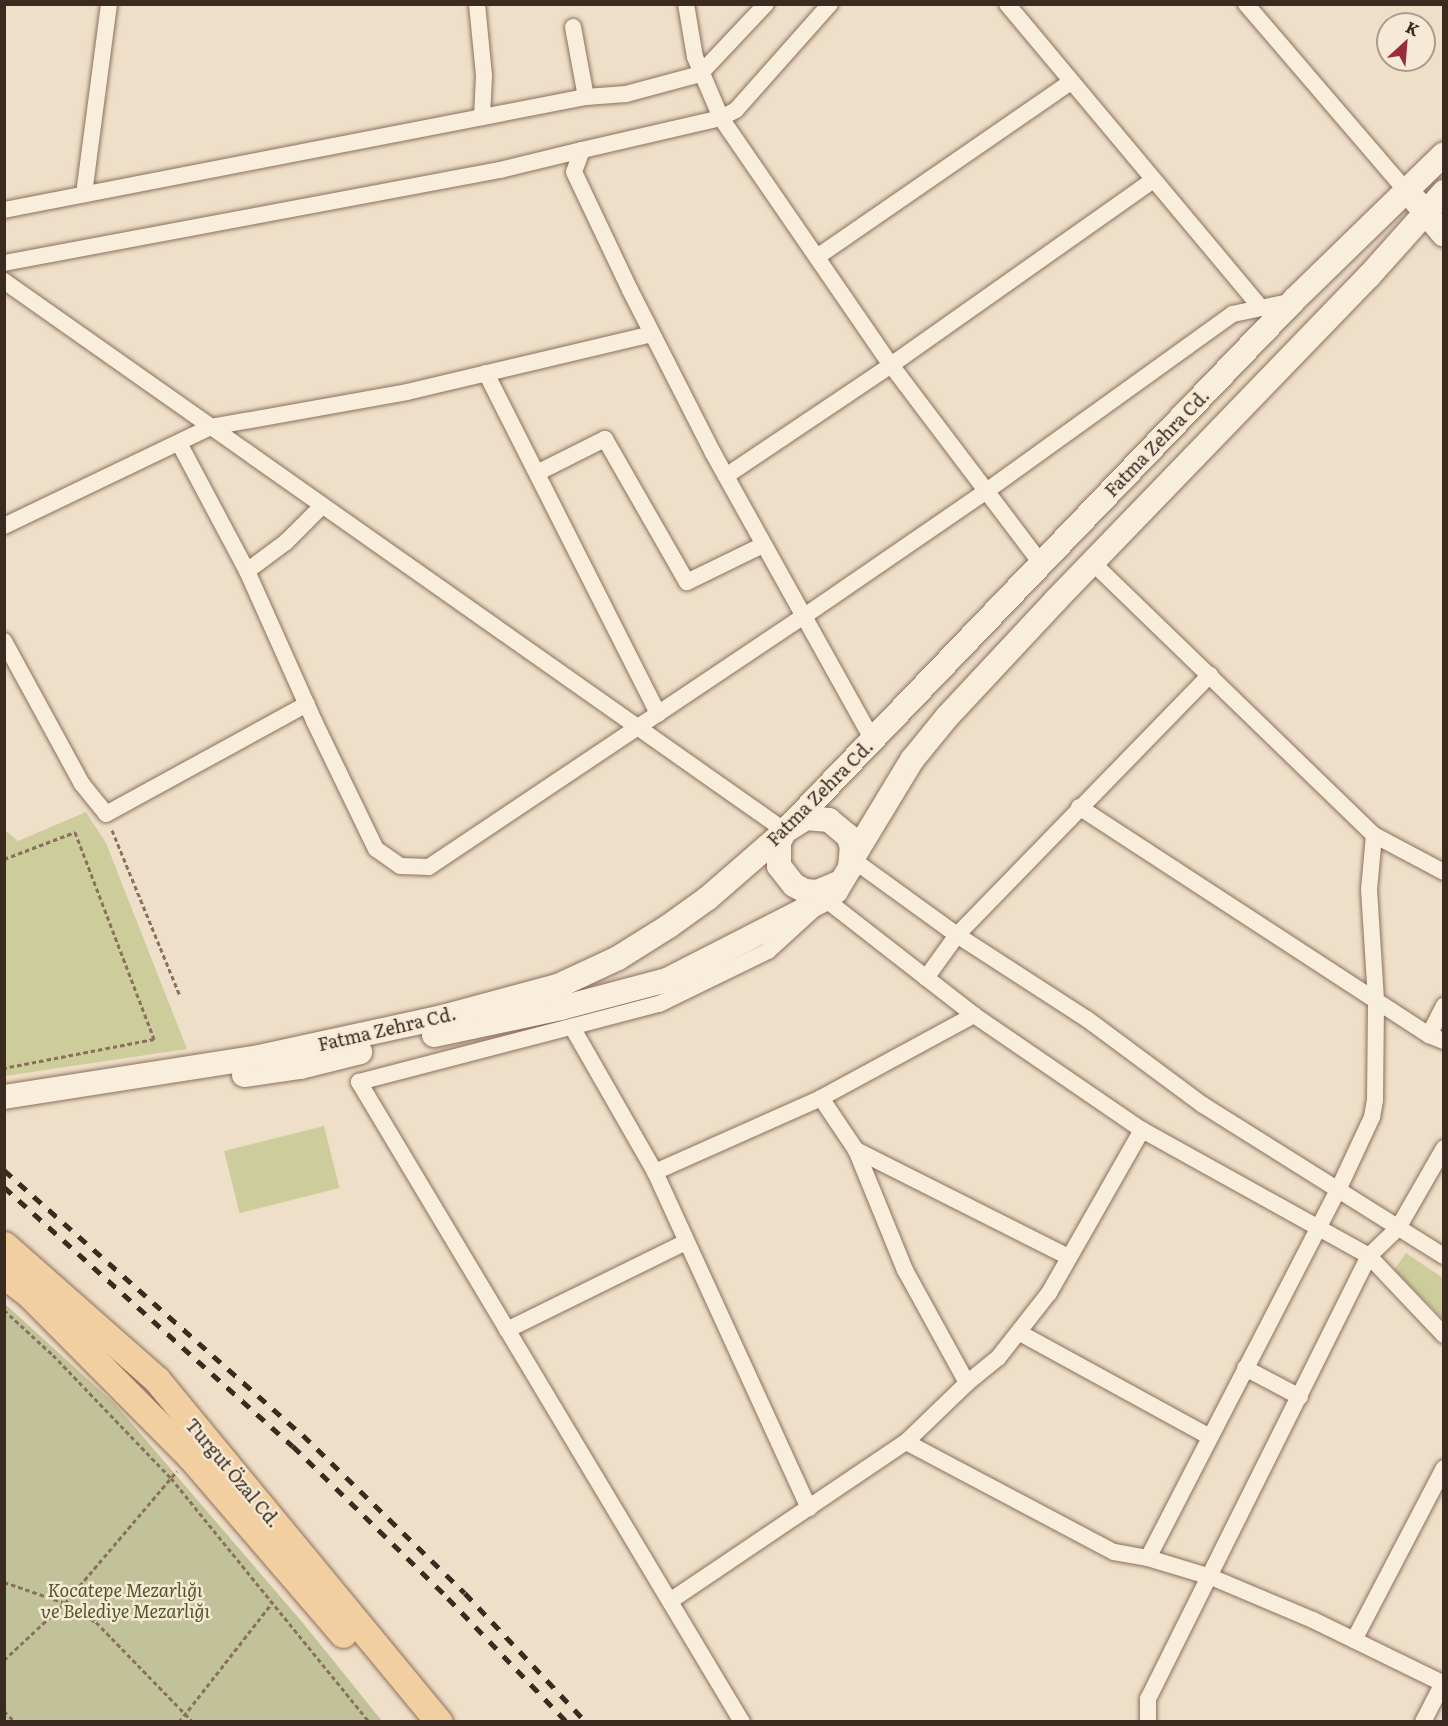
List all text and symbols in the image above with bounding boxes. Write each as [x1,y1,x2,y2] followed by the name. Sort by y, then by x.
[1376,12,1436,72] north arrow
[1402,14,1424,41] text: K
[1100,385,1214,501] street label: Fatma Zehra Cd.
[762,735,878,851] street label: Fatma Zehra Cd.
[316,1003,458,1055] street label: Fatma Zehra Cd.
[181,1414,285,1532] street label: Turgut Özal Cd.
[40,1580,210,1622] park label: Kocatepe Mezarlığı ve Belediye Mezarlığı

